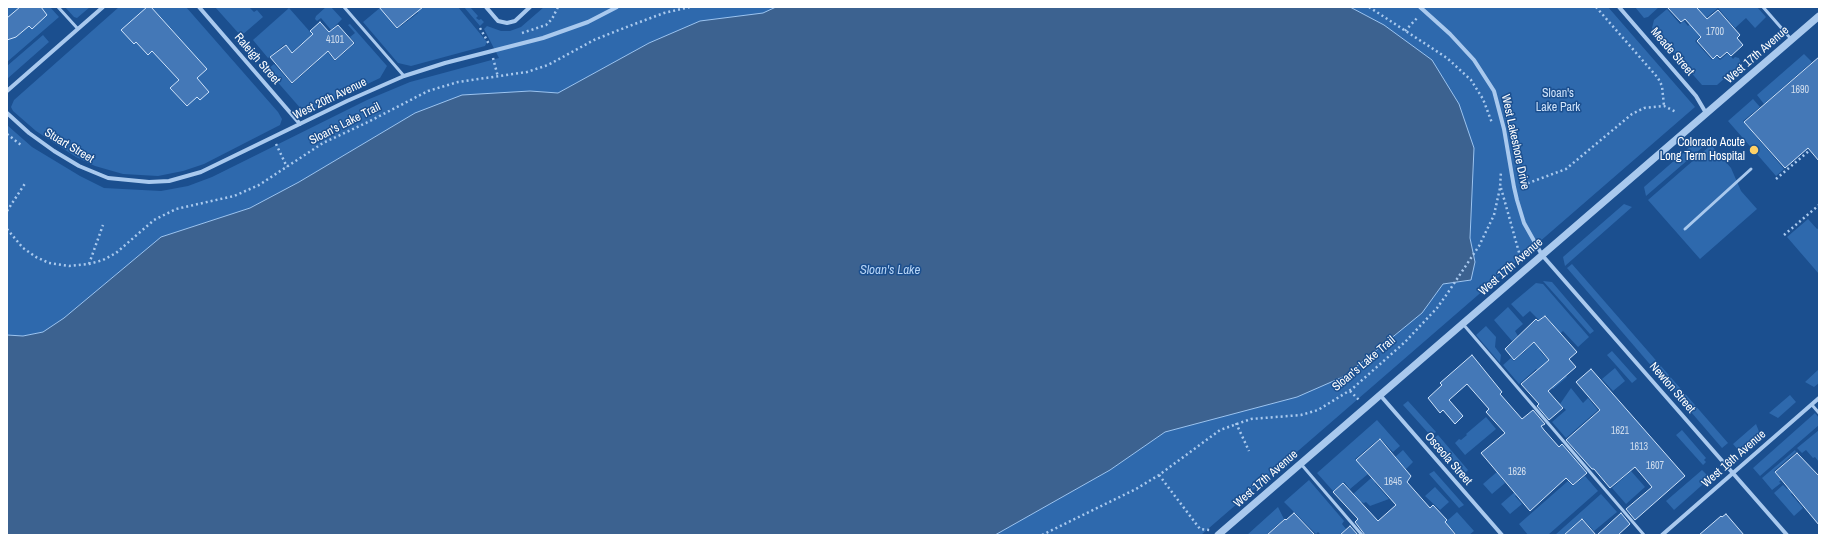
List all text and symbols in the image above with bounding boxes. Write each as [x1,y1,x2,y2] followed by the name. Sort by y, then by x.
[1722,23,1792,87] street label: West 17th Avenue
[1647,25,1697,79] street label: Meade Street
[1706,26,1724,38] house number: 1700
[231,31,283,87] street label: Raleigh Street
[326,34,344,46] house number: 4101
[291,75,369,123] street label: West 20th Avenue
[1791,84,1809,96] house number: 1690
[1536,87,1580,115] park label: Sloan's Lake Park
[1498,93,1532,191] street label: West Lakeshore Drive
[307,100,383,148] street label: Sloan's Lake Trail
[42,126,96,166] street label: Stuart Street
[1660,136,1745,164] place label: Colorado Acute Long Term Hospital
[1748,144,1760,156] marker: Colorado Acute Long Term Hospital
[1476,235,1546,299] street label: West 17th Avenue
[860,263,920,279] water label: Sloan's Lake
[1329,333,1399,395] street label: Sloan's Lake Trail
[1646,360,1698,416] street label: Newton Street
[1611,425,1629,437] house number: 1621
[1699,427,1769,491] street label: West 16th Avenue
[1421,430,1475,488] street label: Osceola Street
[1630,441,1648,453] house number: 1613
[1231,447,1301,511] street label: West 17th Avenue
[1646,460,1664,472] house number: 1607
[1508,466,1526,478] house number: 1626
[1384,476,1402,488] house number: 1645

